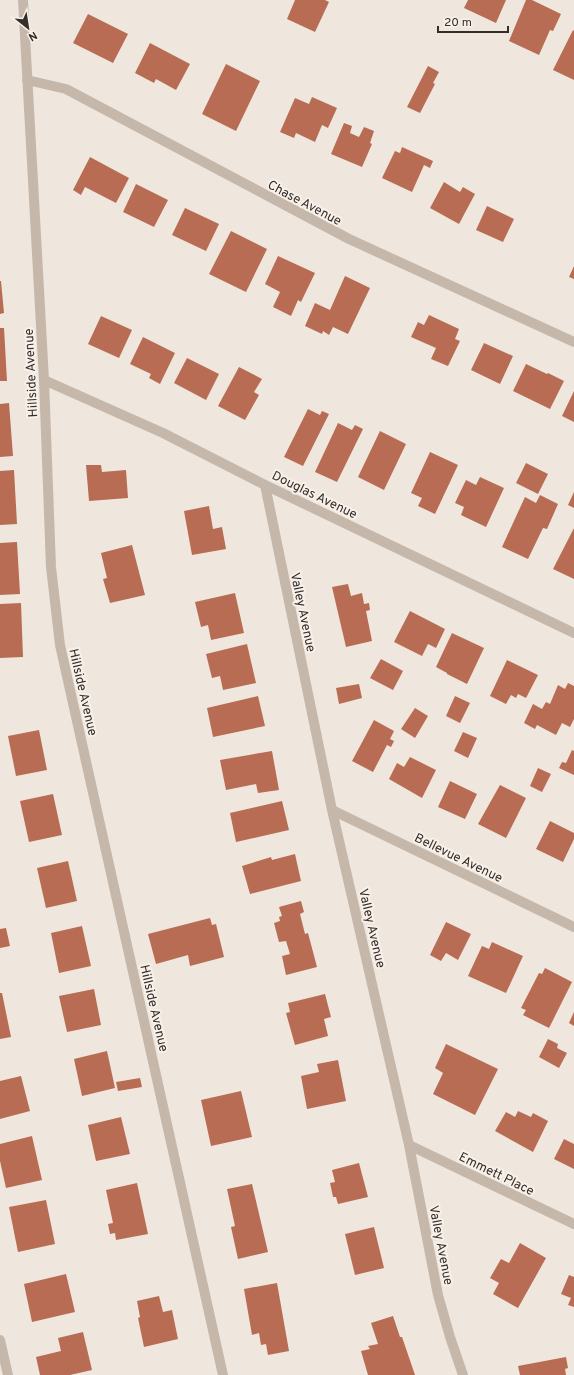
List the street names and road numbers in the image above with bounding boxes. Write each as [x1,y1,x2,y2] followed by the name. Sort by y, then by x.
[264,178,344,230] street label: Chase Avenue
[22,328,42,418] street label: Hillside Avenue
[269,468,359,523] street label: Douglas Avenue
[286,571,318,654] street label: Valley Avenue
[64,647,100,738] street label: Hillside Avenue
[411,831,505,887] street label: Bellevue Avenue
[354,887,388,970] street label: Valley Avenue
[135,963,171,1054] street label: Hillside Avenue
[456,1150,536,1200] street label: Emmett Place
[424,1204,456,1287] street label: Valley Avenue

